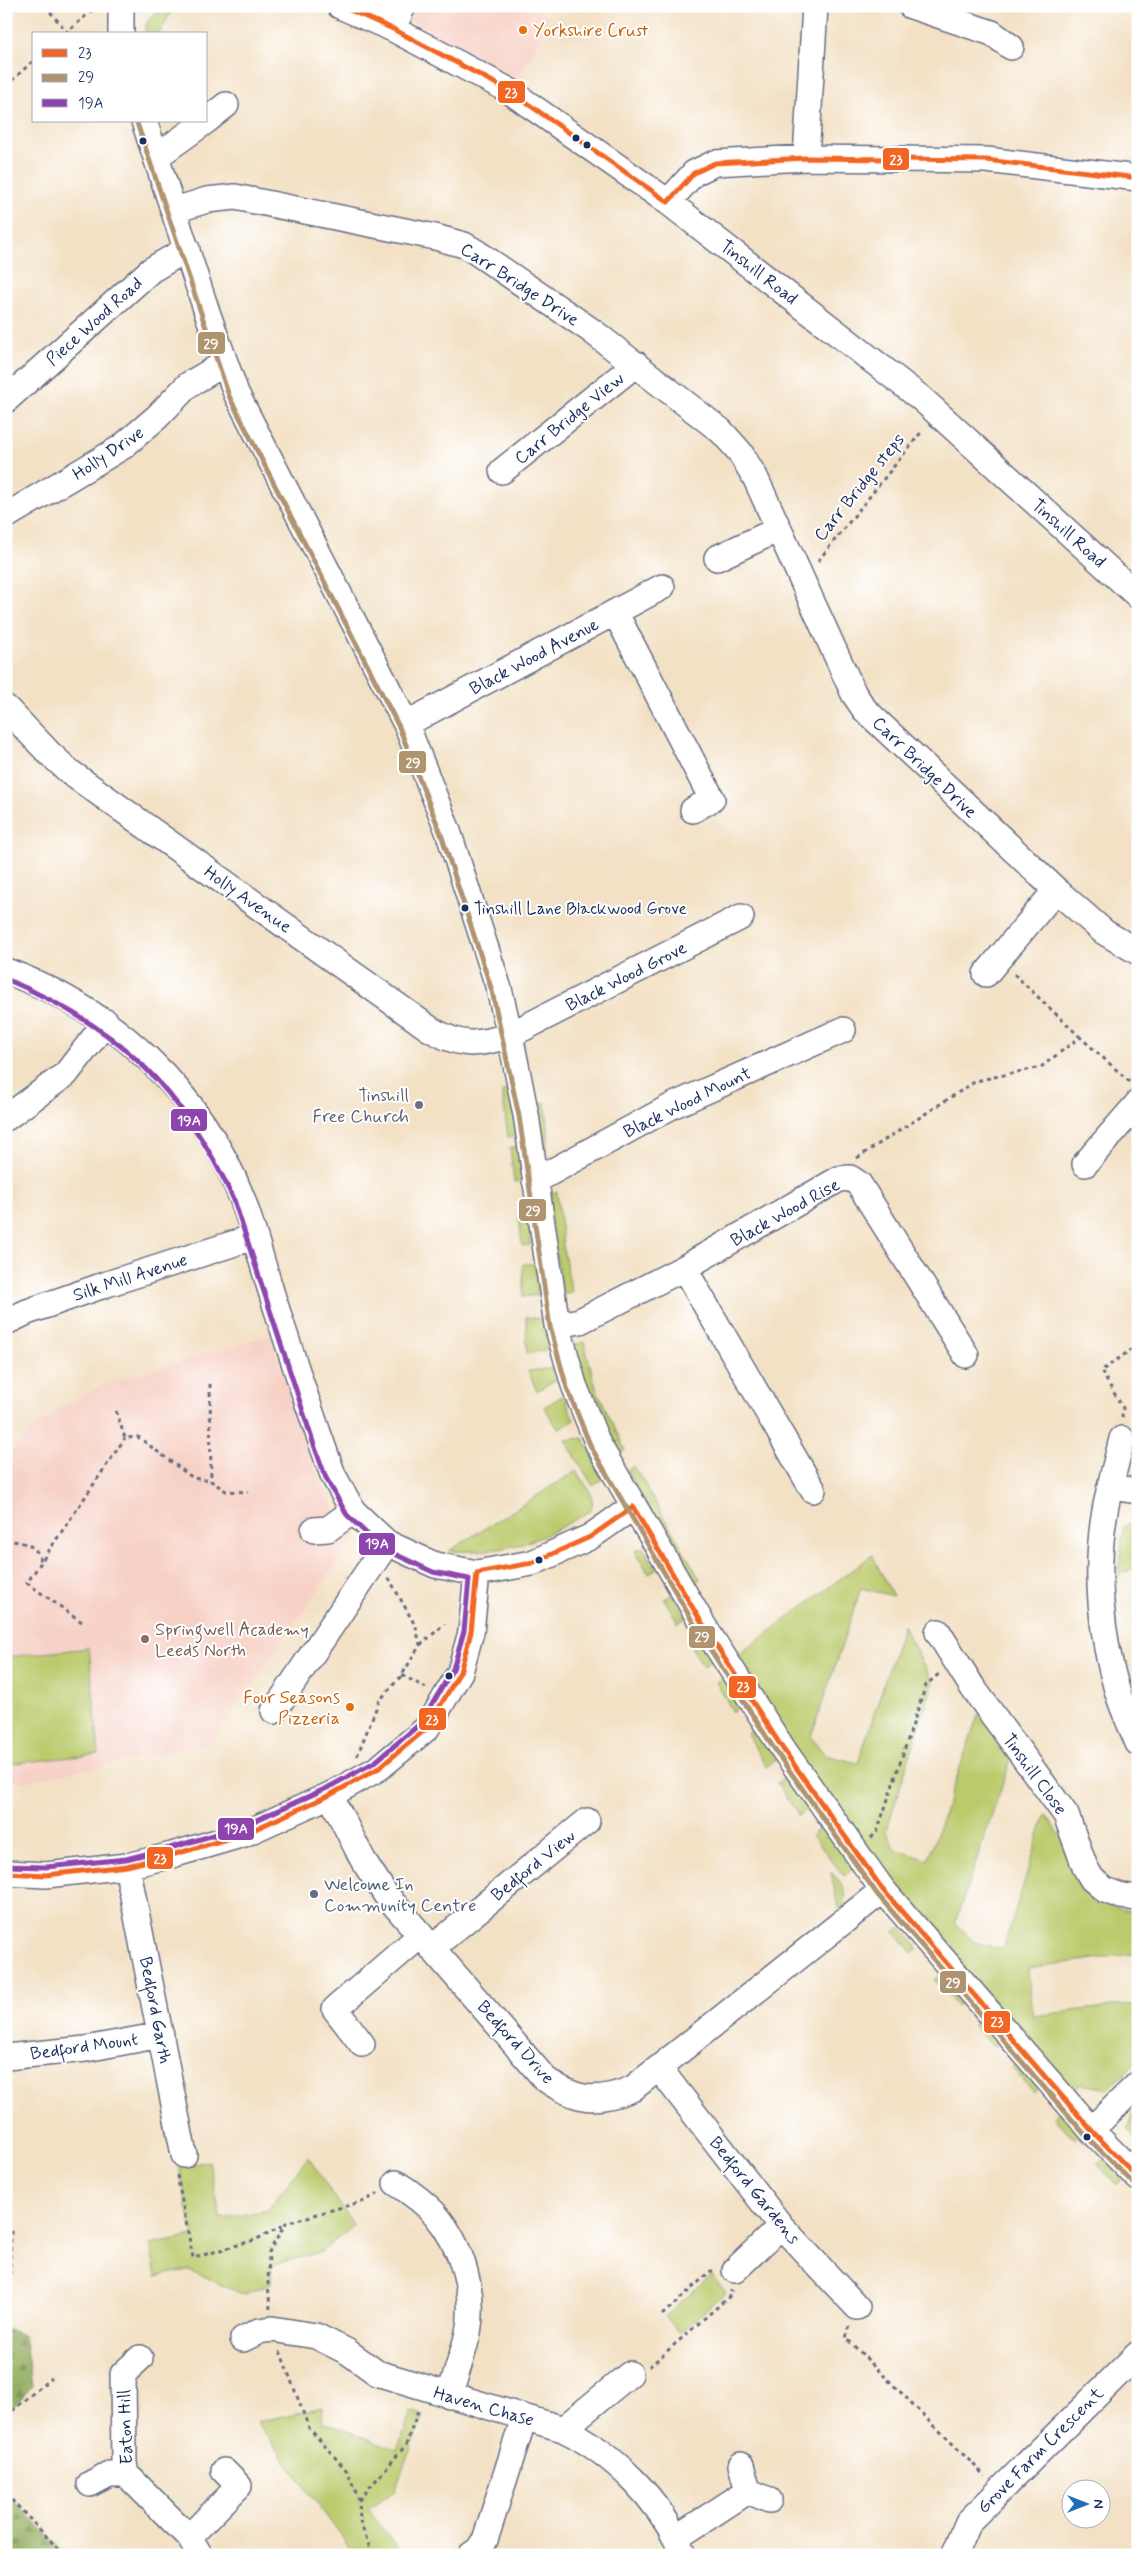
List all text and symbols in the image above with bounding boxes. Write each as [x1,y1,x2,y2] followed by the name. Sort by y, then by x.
[533,19,649,43] place label: Yorkshire Crust
[517,24,529,36] marker: Yorkshire Crust
[32,32,208,122] legend
[78,44,92,64] text: 23
[78,68,94,88] text: 29
[497,80,526,104] line badge: 23
[505,84,517,102] text: 23
[78,94,103,114] text: 19A
[571,133,581,143] unlabelled marker
[138,136,148,146] unlabelled marker
[582,140,592,150] unlabelled marker
[882,147,910,171] line badge: 23
[890,151,902,169] text: 23
[714,235,802,311] street label: Tinshill Road
[455,237,584,332] street label: Carr Bridge Drive
[41,272,148,372] street label: Piece Wood Road
[197,331,226,355] line badge: 29
[203,335,219,353] text: 29
[510,367,629,470] street label: Carr Bridge View
[68,421,149,487] street label: Holly Drive
[809,429,911,547] street label: Carr Bridge steps
[1026,494,1111,574] street label: Tinshill Road
[466,613,603,701] street label: Black Wood Avenue
[867,712,982,824] street label: Carr Bridge Drive
[398,750,427,774] line badge: 29
[405,754,421,772] text: 29
[199,861,296,939] street label: Holly Avenue
[474,898,687,920] place label: Tinshill Lane Blackwood Grove
[460,903,470,913] marker: Tinshill Lane Blackwood Grove
[562,936,691,1018] street label: Black Wood Grove
[620,1062,755,1144] street label: Black Wood Mount
[313,1084,409,1129] place label: Tinshill Free Church
[413,1099,425,1111] marker: Tinshill Free Church
[170,1108,208,1132] line badge: 19A
[177,1112,201,1130] text: 19A
[727,1173,844,1253] street label: Black Wood Rise
[518,1198,547,1222] line badge: 29
[525,1202,541,1220] text: 29
[70,1248,191,1308] street label: Silk Mill Avenue
[358,1532,396,1556] line badge: 19A
[365,1535,389,1553] text: 19A
[534,1555,544,1565] unlabelled marker
[155,1618,309,1663] place label: Springwell Academy Leeds North
[688,1625,716,1649] line badge: 29
[694,1628,710,1646] text: 29
[139,1633,151,1645] marker: Springwell Academy Leeds North
[444,1671,454,1681] unlabelled marker
[728,1675,757,1699] line badge: 23
[737,1678,749,1696] text: 23
[243,1686,340,1731] place label: Four Seasons Pizzeria
[344,1701,356,1713] marker: Four Seasons Pizzeria
[418,1707,447,1731] line badge: 23
[426,1711,438,1729] text: 23
[996,1729,1072,1820] street label: Tinshill Close
[217,1817,255,1841] line badge: 19A
[224,1820,248,1838] text: 19A
[486,1824,582,1909] street label: Bedford View
[146,1846,174,1870] line badge: 23
[154,1850,166,1868] text: 23
[324,1873,476,1918] place label: Welcome In Community Centre
[308,1888,320,1900] marker: Welcome In Community Centre
[131,1955,177,2066] street label: Bedford Garth
[939,1970,967,1994] line badge: 29
[945,1974,961,1992] text: 29
[470,1996,559,2091] street label: Bedford Drive
[983,2010,1011,2034] line badge: 23
[991,2013,1003,2031] text: 23
[29,2028,140,2068] street label: Bedford Mount
[702,2132,805,2251] street label: Bedford Gardens
[1082,2132,1092,2142] unlabelled marker
[431,2381,537,2433] street label: Haven Chase
[972,2382,1109,2519] street label: Grove Farm Crescent
[113,2389,139,2465] street label: Eaton Hill
[1062,2478,1112,2528] north arrow
[1089,2499,1107,2509] text: N

